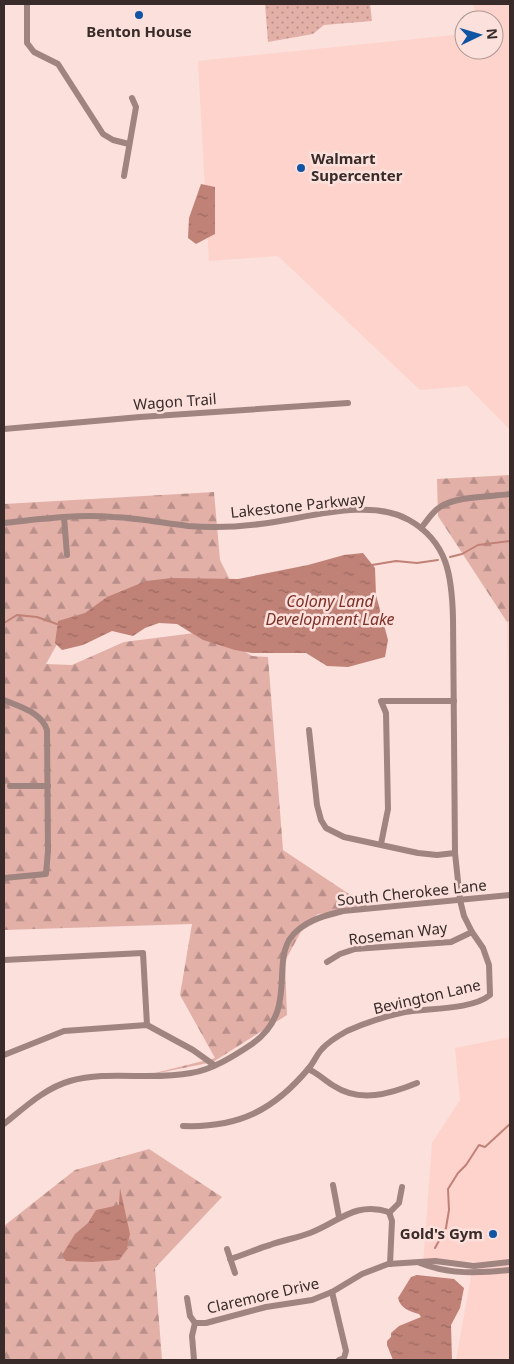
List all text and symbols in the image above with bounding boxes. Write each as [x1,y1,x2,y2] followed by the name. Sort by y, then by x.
[133,9,145,21] marker: Benton House
[454,10,504,60] north arrow
[86,21,192,41] place label: Benton House
[482,27,502,40] text: N
[311,148,403,185] place label: Walmart Supercenter
[295,162,307,174] marker: Walmart Supercenter
[133,388,217,414] street label: Wagon Trail
[229,488,367,522] street label: Lakestone Parkway
[265,590,395,630] water label: Colony Land Development Lake
[336,874,488,910] street label: South Cherokee Lane
[347,917,449,949] street label: Roseman Way
[371,974,482,1018] street label: Bevington Lane
[400,1223,483,1243] place label: Gold's Gym
[487,1228,499,1240] marker: Gold's Gym
[205,1272,321,1318] street label: Claremore Drive

